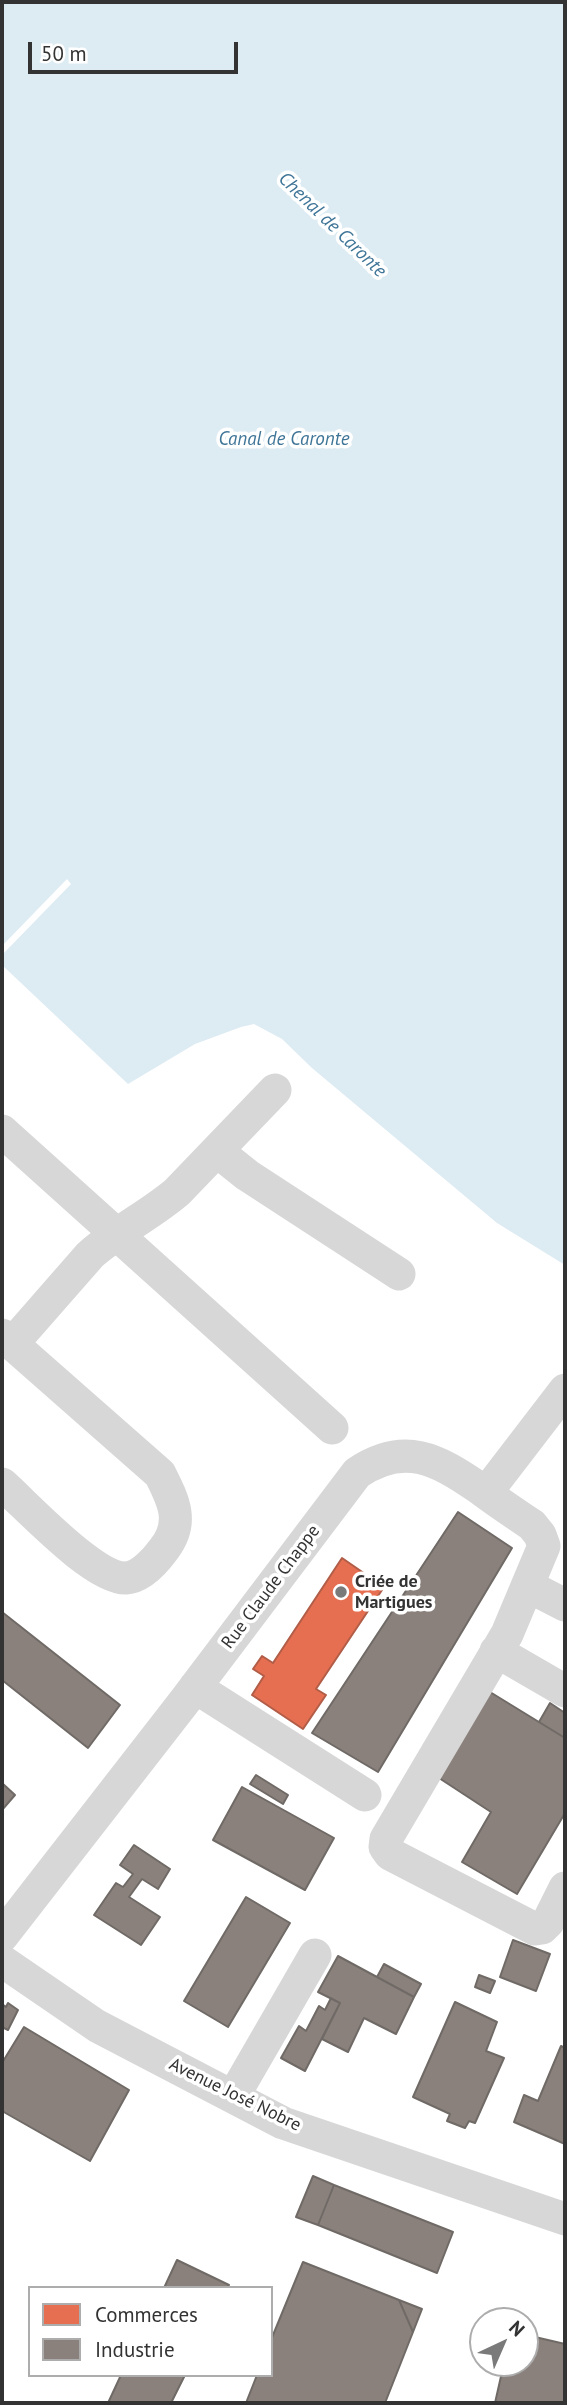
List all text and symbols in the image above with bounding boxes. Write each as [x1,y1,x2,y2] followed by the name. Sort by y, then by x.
[32,28,242,72] scale bar
[41,40,87,67] text: 50 m
[273,168,391,282] water label: Chenal de Caronte
[219,429,349,451] water label: Canal de Caronte
[217,1521,325,1653] street label: Rue Claude Chappe
[355,1571,432,1614] place label: Criée de Martigues
[333,1584,349,1600] marker: Criée de Martigues
[165,2054,305,2136] street label: Avenue José Nobre
[28,2286,273,2377] legend
[95,2301,198,2328] text: Commerces
[469,2307,539,2377] north arrow
[504,2315,530,2341] text: N
[95,2336,175,2363] text: Industrie

